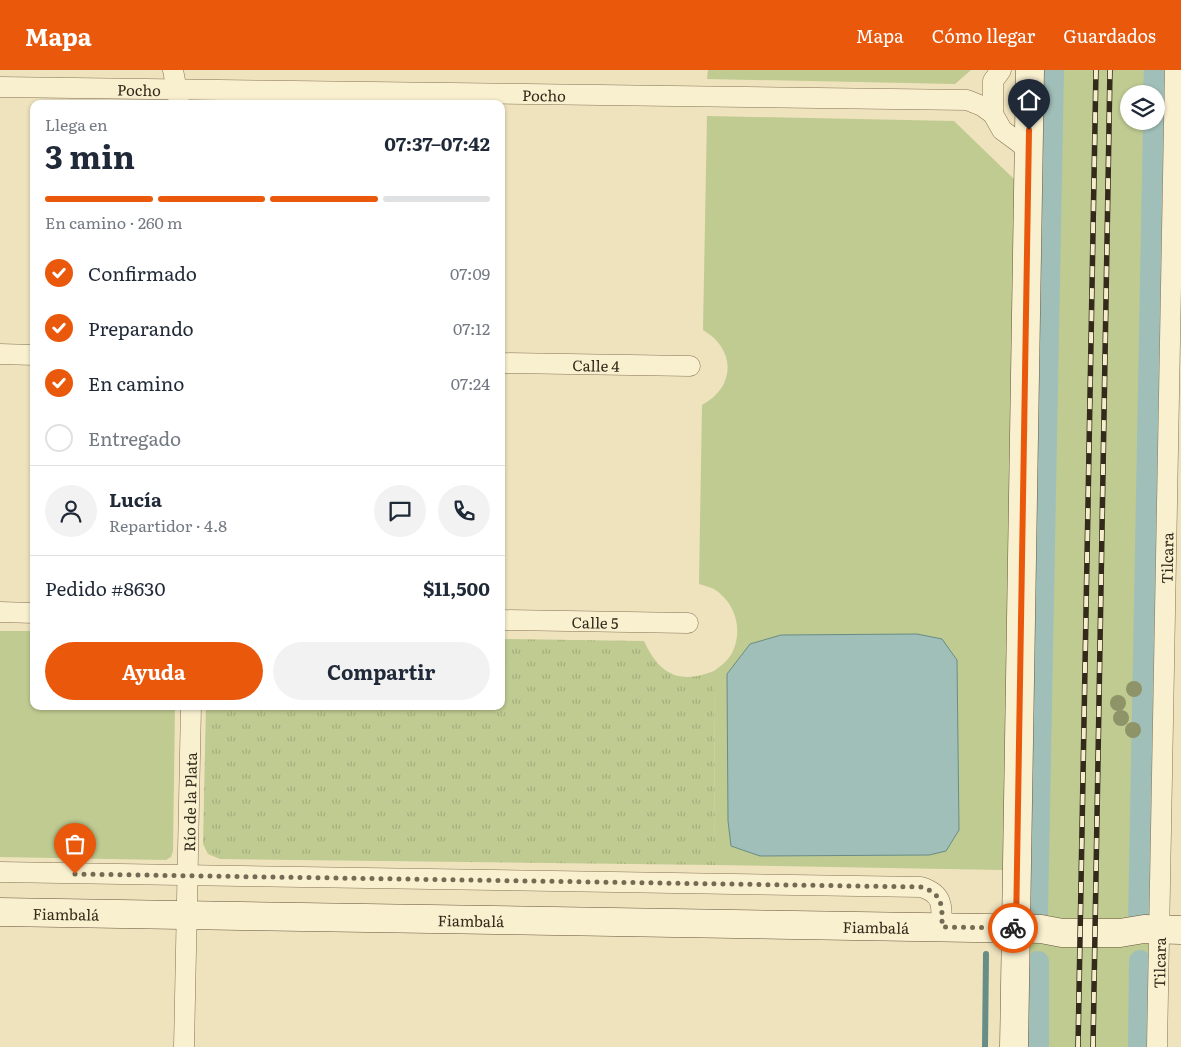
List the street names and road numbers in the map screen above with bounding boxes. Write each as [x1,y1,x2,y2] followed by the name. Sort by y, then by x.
[117,77,161,101] street label: Pocho
[522,83,566,106] street label: Pocho
[572,353,620,376] street label: Calle 4
[1154,531,1178,584] street label: Tilcara
[571,610,619,633] street label: Calle 5
[177,751,202,852] street label: Río de la Plata
[33,901,100,925] street label: Fiambalá
[437,908,505,932] street label: Fiambalá
[842,914,910,938] street label: Fiambalá
[1147,936,1171,989] street label: Tilcara

